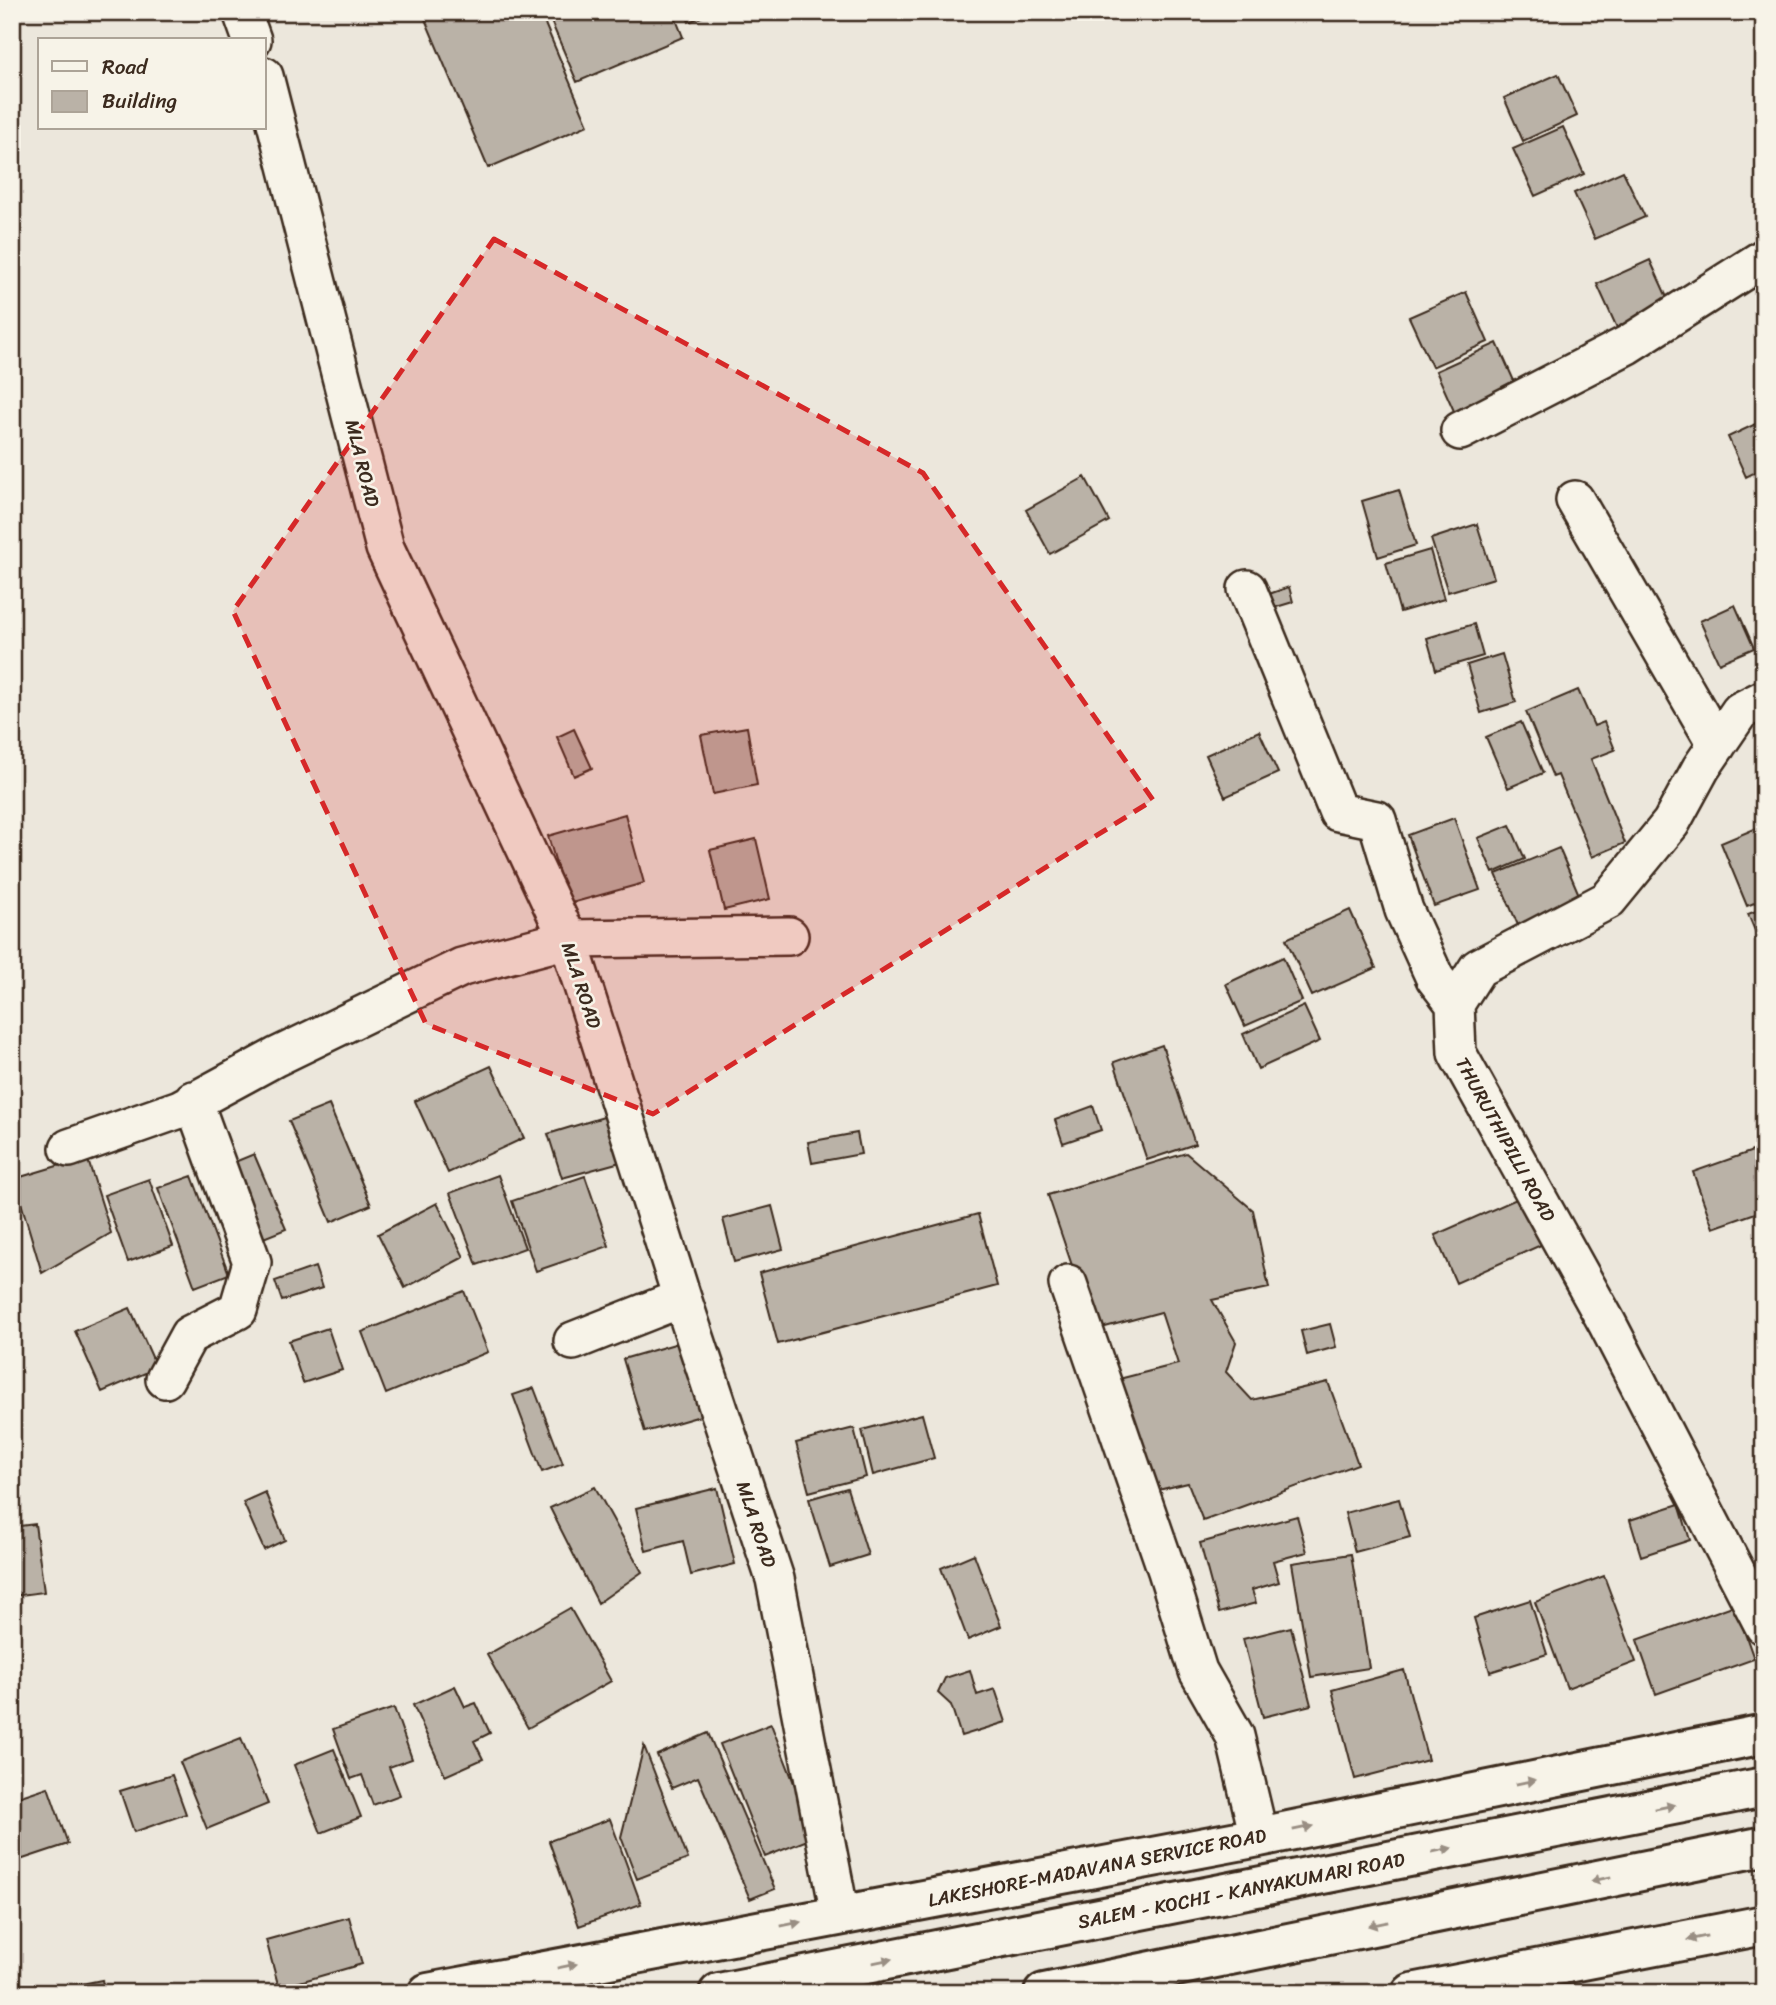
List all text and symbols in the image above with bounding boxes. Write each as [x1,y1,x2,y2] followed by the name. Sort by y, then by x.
[38,38,266,130] legend
[102,48,149,86] text: Road
[102,82,178,120] text: Building
[336,416,389,511] street label: MLA ROAD
[552,938,611,1033] street label: MLA ROAD
[1446,1051,1565,1228] street label: THURUTHIPILLI ROAD
[727,1477,786,1572] street label: MLA ROAD
[1515,1777,1537,1788] one-way arrow
[1654,1801,1676,1812] one-way arrow
[925,1818,1270,1916] street label: LAKESHORE-MADAVANA SERVICE ROAD
[1292,1822,1314,1833] one-way arrow
[1075,1842,1408,1938] street label: SALEM - KOCHI - KANYAKUMARI ROAD
[1431,1845,1453,1856] one-way arrow
[1590,1873,1612,1884] one-way arrow
[780,1919,802,1930] one-way arrow
[1367,1919,1389,1930] one-way arrow
[1686,1932,1708,1943] one-way arrow
[871,1955,893,1966] one-way arrow
[556,1961,578,1972] one-way arrow

